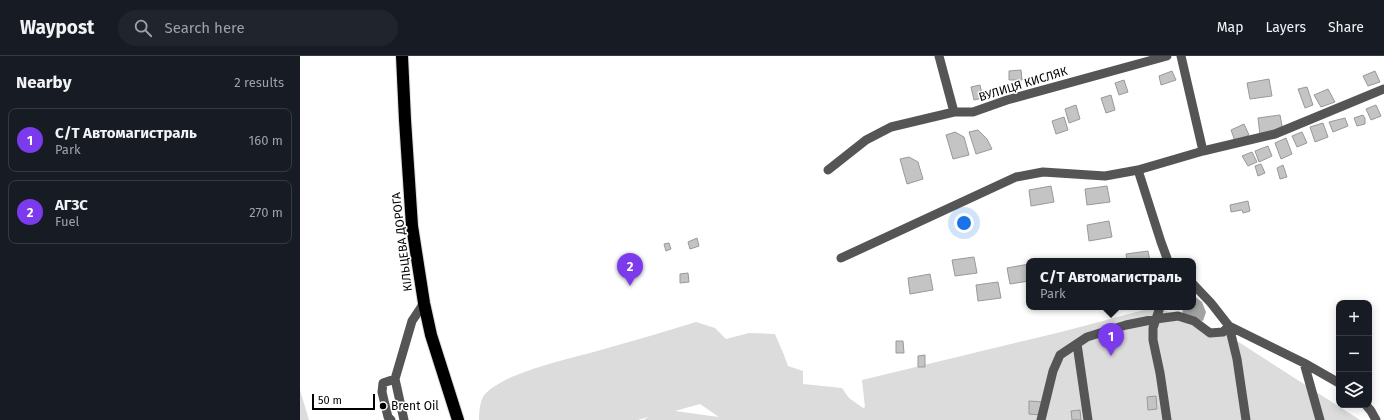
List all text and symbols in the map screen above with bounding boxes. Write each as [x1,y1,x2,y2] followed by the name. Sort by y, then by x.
[118,10,398,46] search box
[20,16,94,39] text: Waypost
[132,17,154,39] icon: search
[164,19,245,37] text: Search here
[1217,19,1243,36] text: Map
[1265,19,1306,36] text: Layers
[1328,19,1364,36] text: Share
[977,64,1069,104] street label: ВУЛИЦЯ КИСЛЯК
[16,72,71,93] text: Nearby
[234,75,284,90] text: 2 results
[55,124,197,142] text: С/Т Автомагистраль
[27,133,33,148] text: 1
[249,133,283,148] text: 160 m
[55,142,81,157] text: Park
[389,192,415,292] street label: КІЛЬЦЕВА ДОРОГА
[55,196,88,214] text: АГЗС
[27,205,33,220] text: 2
[249,205,283,220] text: 270 m
[954,213,974,233] your location
[55,214,79,229] text: Fuel
[617,253,643,286] pin: 2
[1026,258,1196,310] popup
[1040,268,1182,286] text: С/Т Автомагистраль
[1040,286,1066,301] text: Park
[1336,300,1372,408] map controls
[1336,300,1372,336] button: +
[1098,323,1124,356] pin: 1
[1336,336,1372,372] button: −
[1336,372,1372,408] button: layers
[312,392,375,411] scale bar
[318,394,342,407] text: 50 m
[391,399,439,413] place label: Brent Oil
[378,401,388,411] marker: Brent Oil

